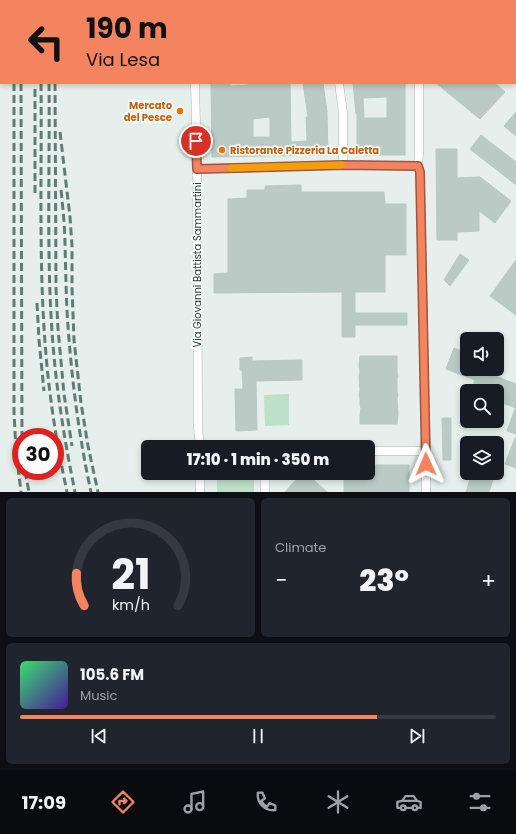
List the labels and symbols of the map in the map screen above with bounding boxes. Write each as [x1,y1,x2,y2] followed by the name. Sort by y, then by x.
[124,98,173,125] place label: Mercato del Pesce
[175,106,185,116] marker: Mercato del Pesce
[179,124,213,158] pin
[230,143,379,158] place label: Ristorante Pizzeria La Caletta
[217,145,227,155] marker: Ristorante Pizzeria La Caletta
[190,182,205,348] street label: Via Giovanni Battista Sammartini
[12,428,64,480] speed limit sign: 30
[405,443,447,485] position arrow

